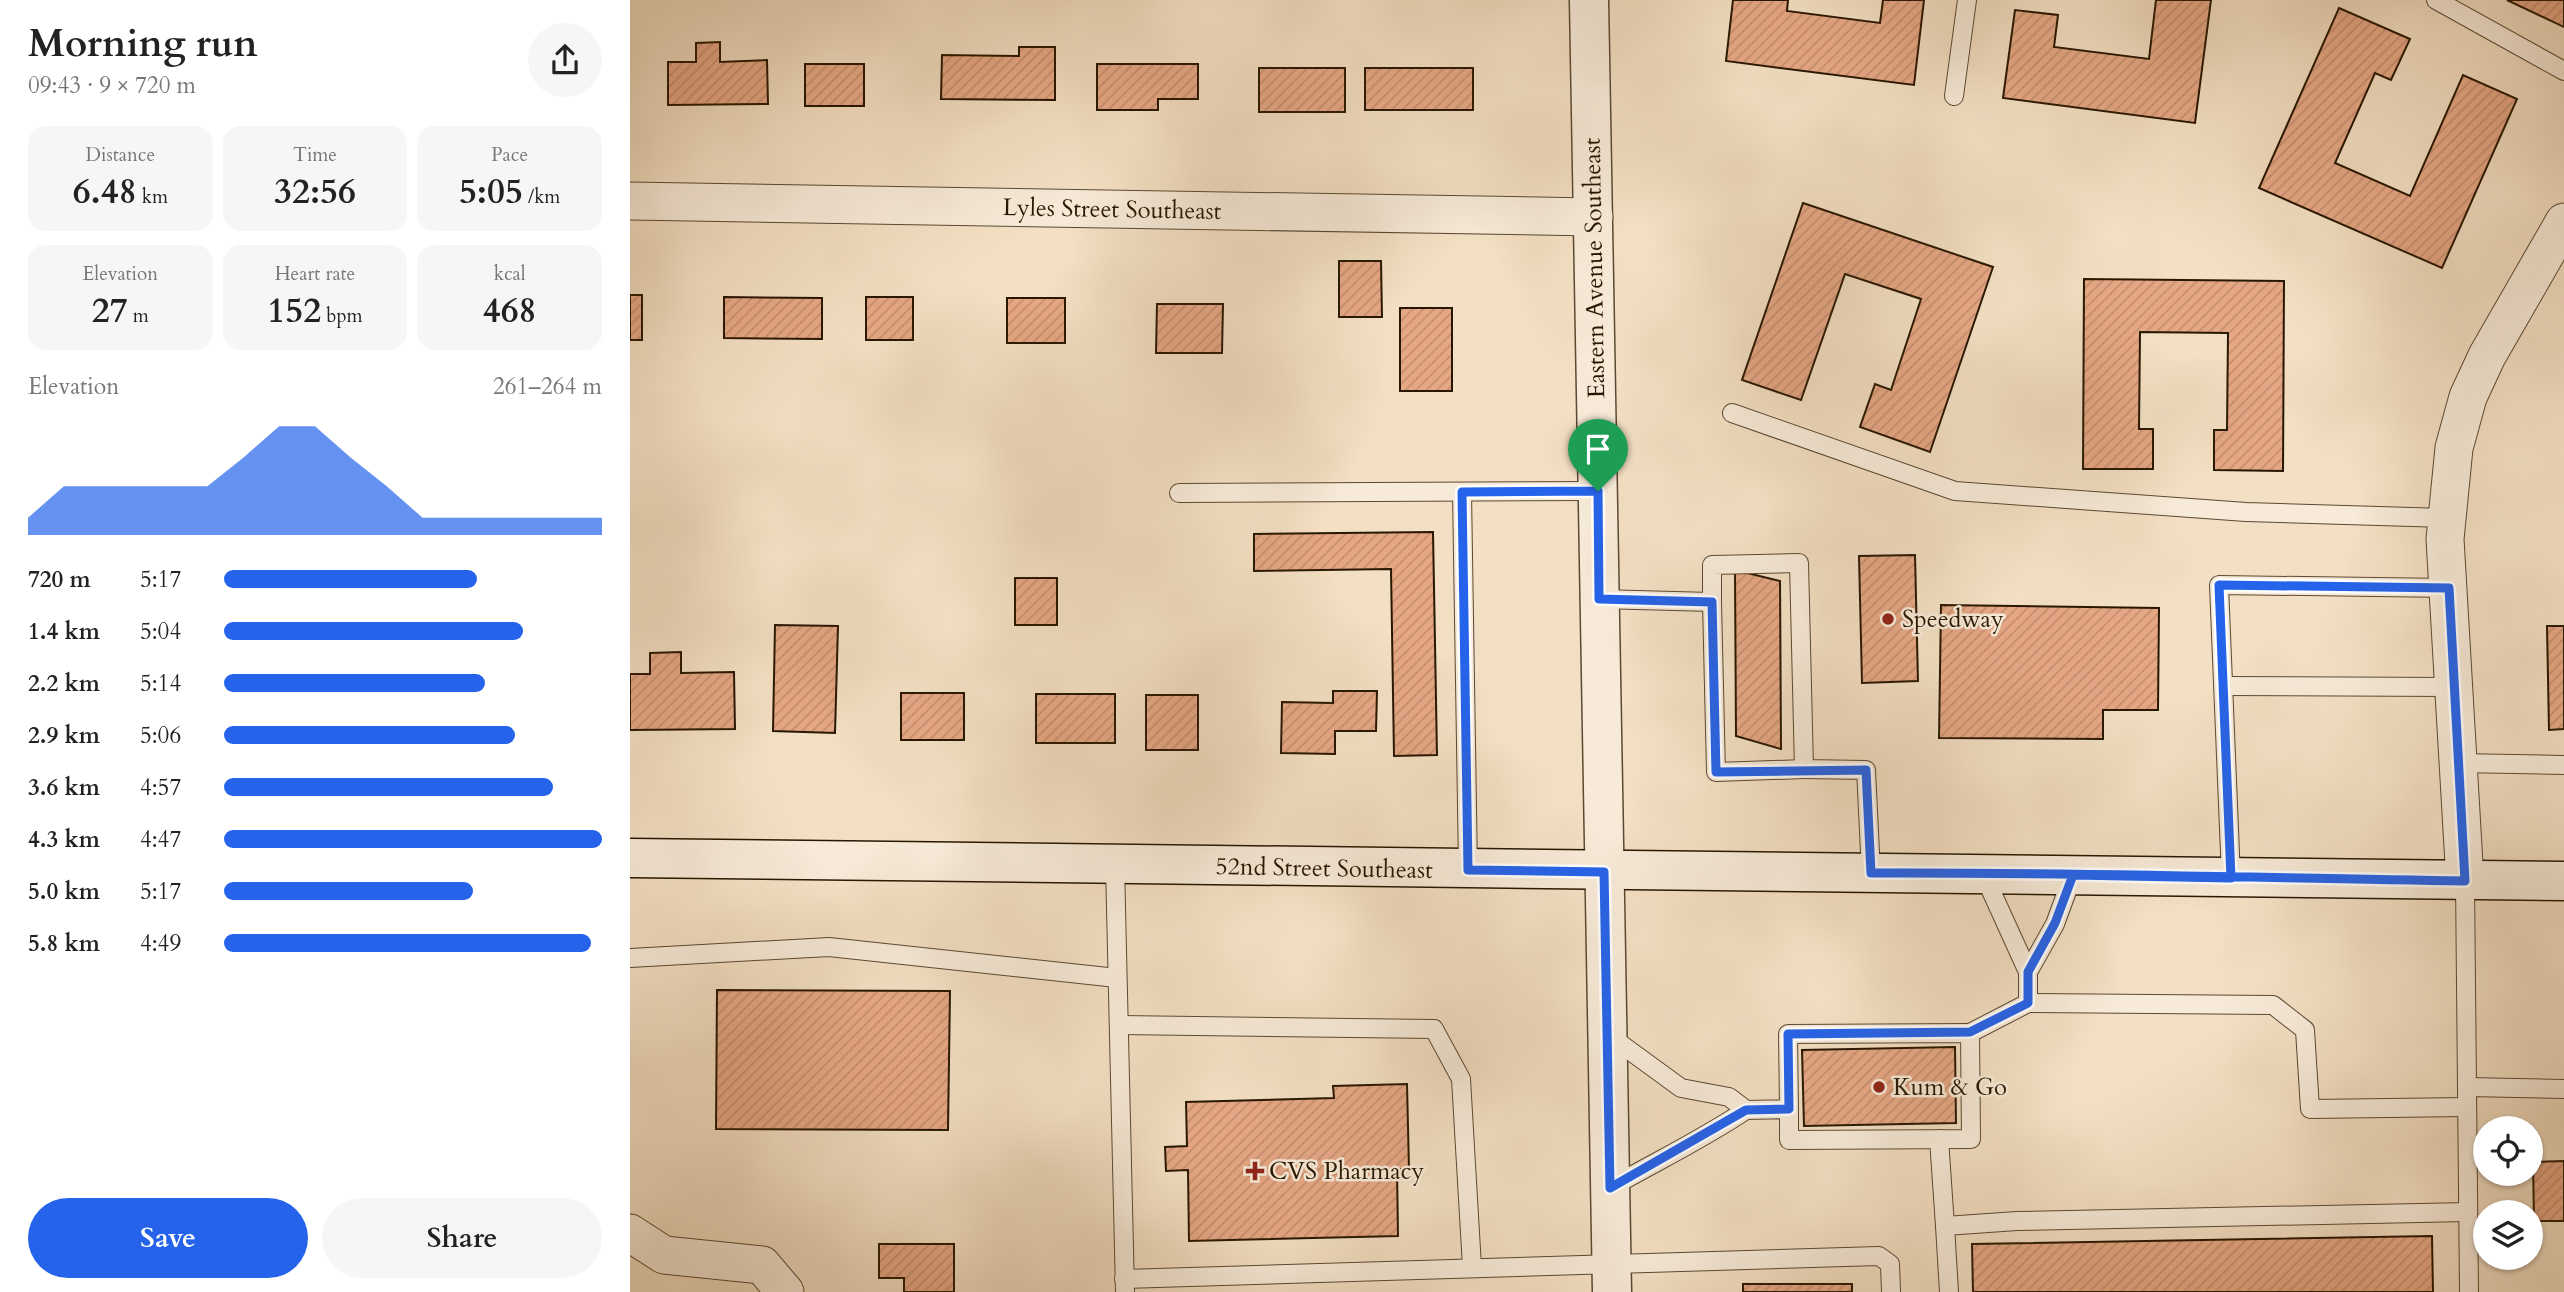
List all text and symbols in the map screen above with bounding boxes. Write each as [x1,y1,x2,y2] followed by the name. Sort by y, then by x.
[28,18,258,70] text: Morning run
[528,23,602,97] button: share
[28,70,196,101] text: 09:43 · 9 × 720 m
[1576,137,1613,399] street label: Eastern Avenue Southeast
[86,142,155,168] text: Distance
[293,142,337,168] text: Time
[491,142,528,168] text: Pace
[73,168,137,216] text: 6.48
[274,168,356,216] text: 32:56
[459,168,523,216] text: 5:05
[137,184,168,210] text: km
[523,184,560,210] text: /km
[1002,191,1222,228] street label: Lyles Street Southeast
[83,261,158,287] text: Elevation
[275,261,355,287] text: Heart rate
[494,261,526,287] text: kcal
[92,287,128,335] text: 27
[267,287,321,335] text: 152
[483,287,537,335] text: 468
[128,303,149,329] text: m
[321,303,363,329] text: bpm
[28,371,119,402] text: Elevation
[493,371,602,402] text: 261–264 m
[1568,419,1628,491] pin
[1579,430,1617,468] icon: arrive
[28,564,91,595] text: 720 m
[140,564,181,595] text: 5:17
[1902,603,2004,636] place label: Speedway
[1880,611,1896,627] marker: Speedway
[28,616,100,647] text: 1.4 km
[140,616,181,647] text: 5:04
[28,668,100,699] text: 2.2 km
[140,668,181,699] text: 5:14
[28,720,100,751] text: 2.9 km
[140,720,181,751] text: 5:06
[28,772,100,803] text: 3.6 km
[140,772,181,803] text: 4:57
[28,824,100,855] text: 4.3 km
[140,824,181,855] text: 4:47
[1215,850,1433,887] street label: 52nd Street Southeast
[28,876,100,907] text: 5.0 km
[140,876,181,907] text: 5:17
[28,928,100,959] text: 5.8 km
[140,928,181,959] text: 4:49
[1893,1071,2007,1104] place label: Kum & Go
[1871,1079,1887,1095] marker: Kum & Go
[2473,1116,2543,1270] map controls
[2473,1116,2543,1186] button: locate
[1269,1155,1425,1188] place label: CVS Pharmacy
[1247,1163,1263,1179] marker: CVS Pharmacy
[28,1198,308,1278] button: Save
[322,1198,602,1278] button: Share
[2473,1200,2543,1270] button: layers

